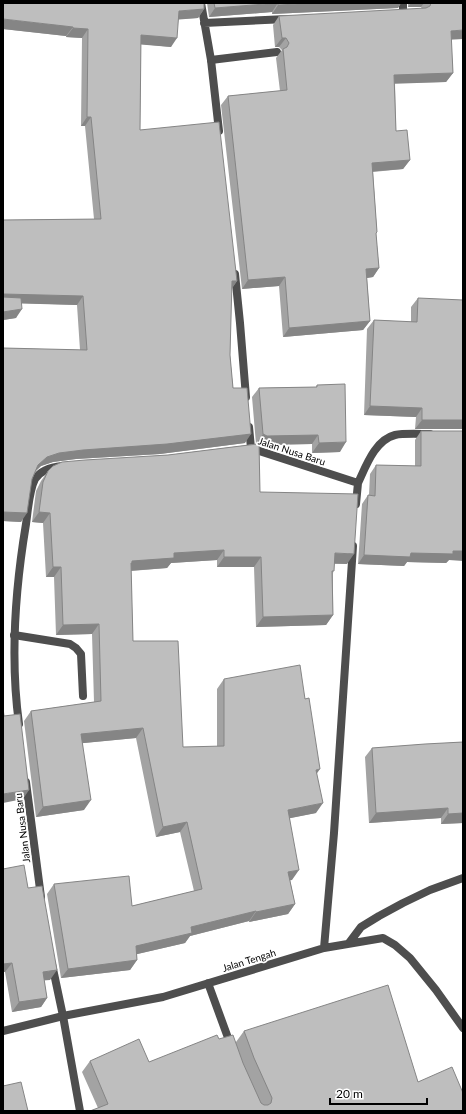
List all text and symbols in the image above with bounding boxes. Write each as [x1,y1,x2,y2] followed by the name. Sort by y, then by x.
[257,434,327,468] street label: Jalan Nusa Baru
[12,793,32,863] street label: Jalan Nusa Baru
[221,946,277,974] street label: Jalan Tengah
[330,1080,427,1106] scale bar
[336,1086,363,1101] text: 20 m

